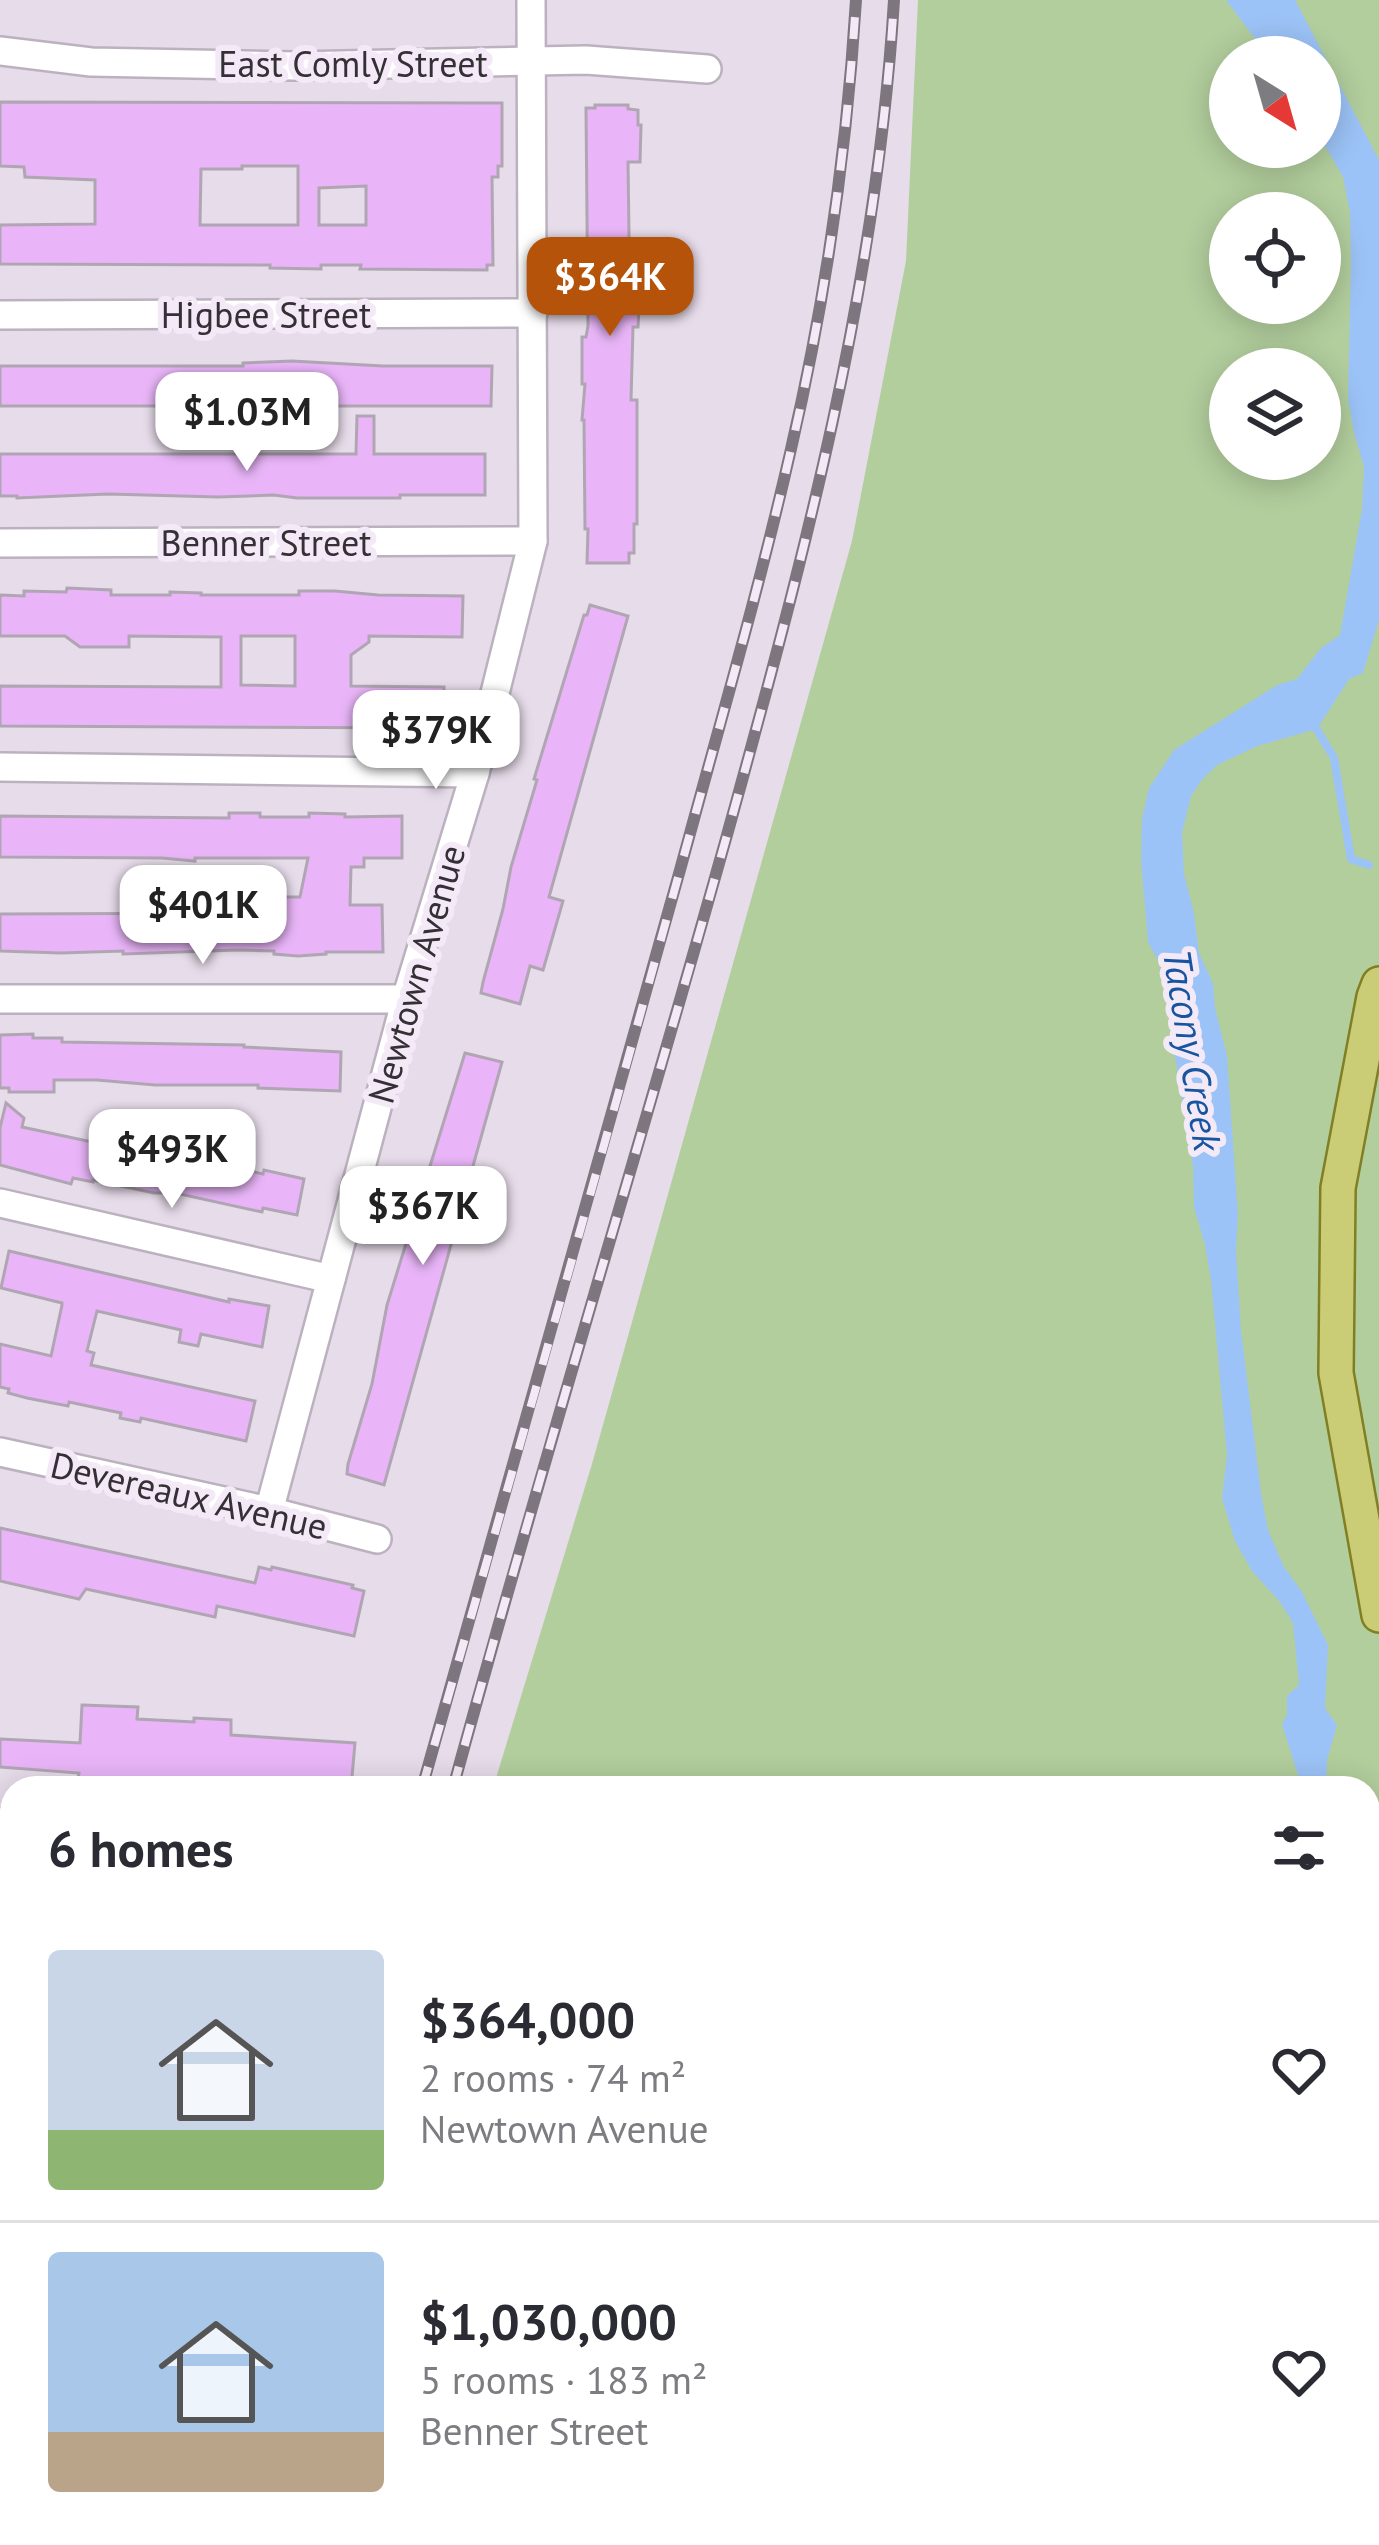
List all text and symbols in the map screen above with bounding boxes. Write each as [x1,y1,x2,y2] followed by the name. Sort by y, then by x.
[1209,36,1341,168] north arrow
[1209,36,1341,480] map controls
[218,40,488,87] street label: East Comly Street
[1209,192,1341,324] button: locate
[526,237,694,339] pin: $364K
[554,250,666,301] text: $364K
[161,291,371,338] street label: Higbee Street
[1209,348,1341,480] button: layers
[149,372,345,474] pin: $1.03M
[182,385,312,436] text: $1.03M
[161,519,371,566] street label: Benner Street
[352,690,520,792] pin: $379K
[380,703,492,754] text: $379K
[357,840,475,1108] street label: Newtown Avenue
[119,865,287,967] pin: $401K
[147,878,259,929] text: $401K
[1152,946,1234,1156] water label: Tacony Creek
[88,1109,256,1211] pin: $493K
[116,1122,228,1173] text: $493K
[339,1166,507,1268] pin: $367K
[367,1179,479,1230] text: $367K
[46,1440,332,1550] street label: Devereaux Avenue
[48,1815,234,1881] text: 6 homes
[1266,1815,1332,1881] icon: filters
[420,1986,635,2052] text: $364,000
[144,1998,288,2142] icon: home
[1266,2037,1332,2103] icon: heart
[420,2052,686,2103] text: 2 rooms · 74 m²
[420,2103,709,2154] text: Newtown Avenue
[420,2288,677,2354] text: $1,030,000
[144,2300,288,2444] icon: home
[1266,2339,1332,2405] icon: heart
[420,2354,707,2405] text: 5 rooms · 183 m²
[420,2405,648,2456] text: Benner Street

